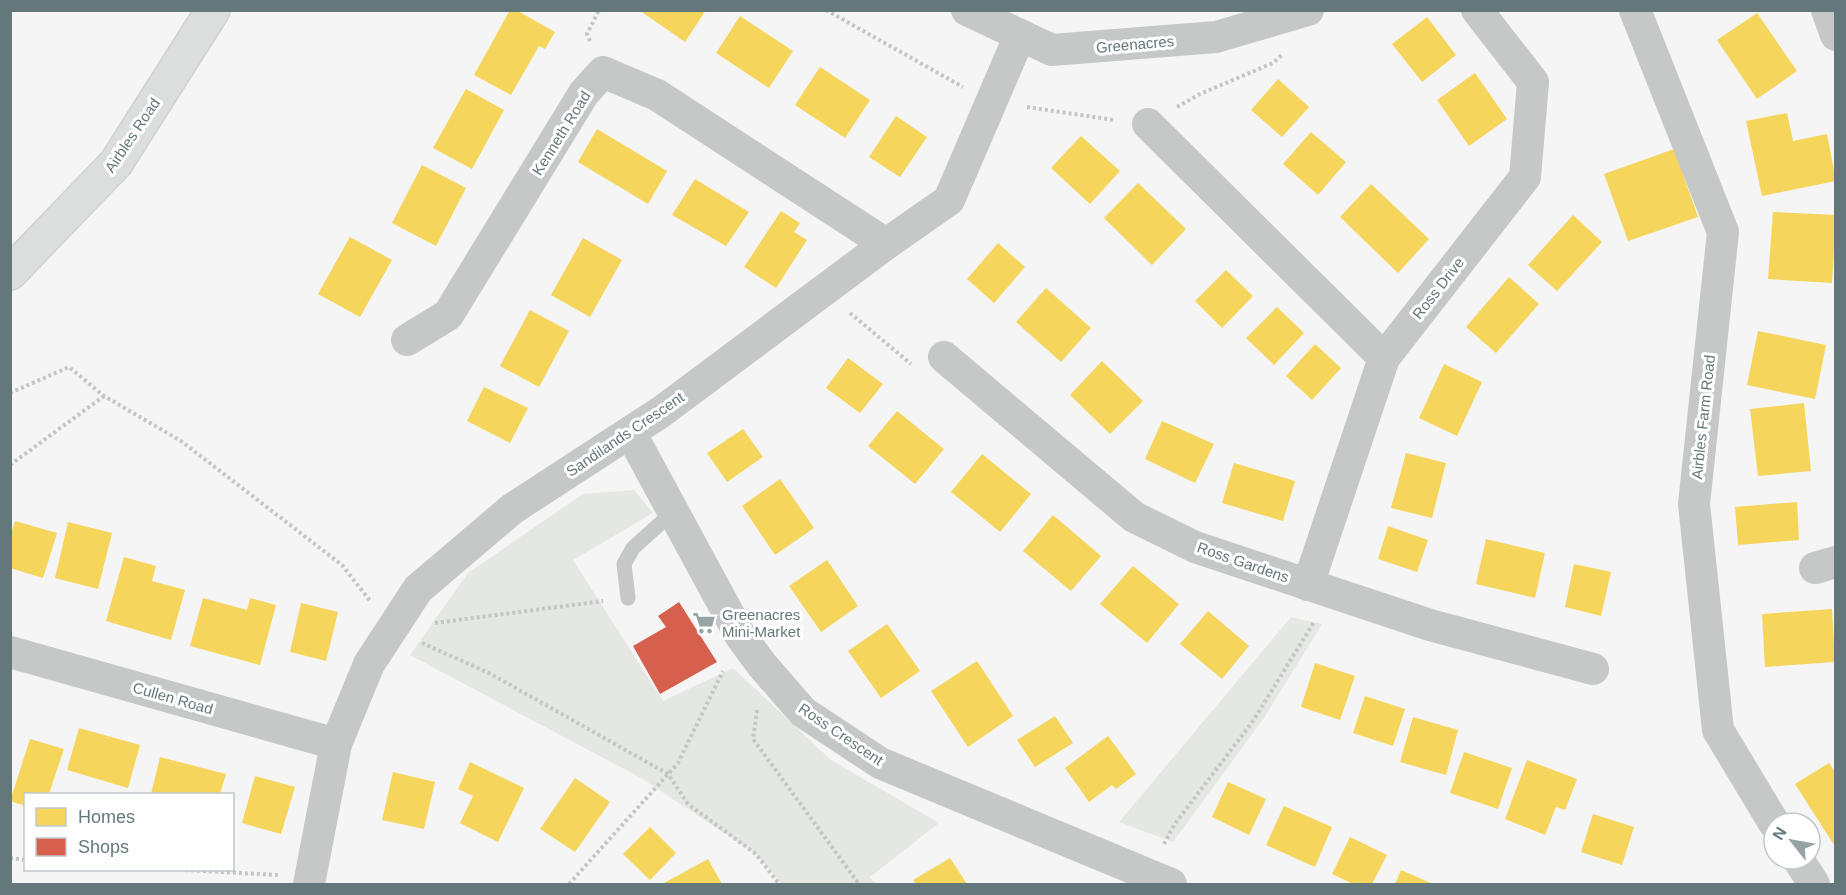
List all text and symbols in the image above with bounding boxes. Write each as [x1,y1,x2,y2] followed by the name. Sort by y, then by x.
[1095,32,1175,56] street label: Greenacres
[528,88,594,178] street label: Kenneth Road
[101,95,163,175] street label: Airbles Road
[1409,254,1467,322] street label: Ross Drive
[1688,354,1718,480] street label: Airbles Farm Road
[563,388,688,480] street label: Sandilands Crescent
[1195,538,1291,586] street label: Ross Gardens
[722,606,801,640] place label: Greenacres Mini-Market
[691,610,717,636] supermarket icon: Greenacres Mini-Market
[131,678,215,718] street label: Cullen Road
[795,699,887,769] street label: Ross Crescent
[24,793,234,871] legend
[78,807,135,827] text: Homes
[1762,811,1822,871] north arrow
[1769,824,1790,843] text: N
[78,837,129,857] text: Shops

